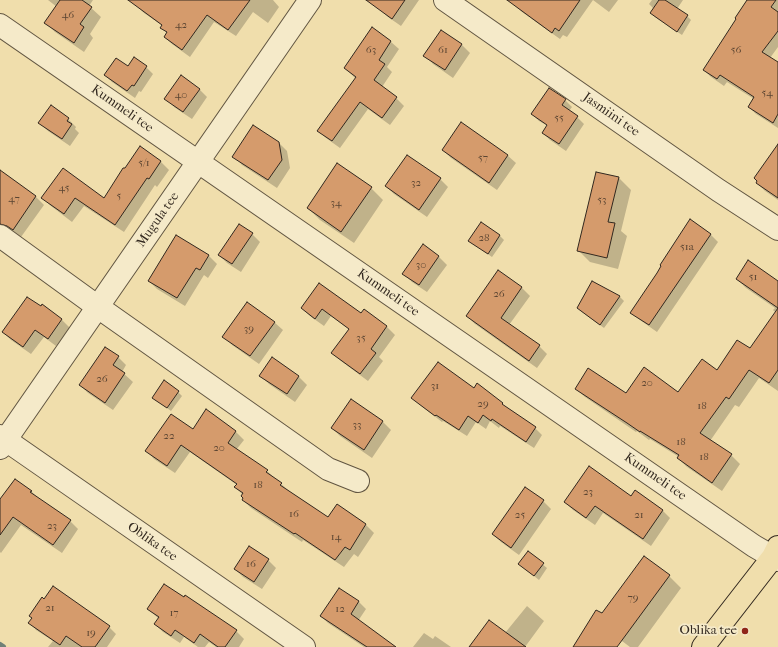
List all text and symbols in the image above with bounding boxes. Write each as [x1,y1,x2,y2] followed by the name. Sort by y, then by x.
[62,8,74,22] house number: 46
[175,18,187,32] house number: 42
[366,43,376,57] house number: 63
[438,43,448,57] house number: 61
[731,43,741,57] house number: 56
[88,82,156,136] street label: Kummeli tee
[761,86,773,100] house number: 54
[175,88,187,102] house number: 40
[580,90,642,140] street label: Jasmiini tee
[554,111,564,125] house number: 55
[478,151,488,165] house number: 57
[138,156,150,170] house number: 5/1
[411,176,421,190] house number: 32
[59,181,69,195] house number: 45
[117,189,121,203] house number: 5
[133,190,183,250] street label: Mugula tee
[8,192,20,206] house number: 47
[597,193,607,207] house number: 53
[330,196,342,210] house number: 34
[478,231,490,245] house number: 28
[680,240,694,254] house number: 51a
[416,258,426,272] house number: 30
[354,266,422,320] street label: Kummeli tee
[749,270,757,284] house number: 51
[493,287,505,301] house number: 26
[244,322,254,336] house number: 39
[356,331,366,345] house number: 35
[96,372,108,386] house number: 26
[641,376,653,390] house number: 20
[431,379,439,393] house number: 31
[477,397,489,411] house number: 29
[697,399,707,413] house number: 18
[352,418,362,432] house number: 33
[163,429,175,443] house number: 22
[676,435,686,449] house number: 18
[213,441,225,455] house number: 20
[621,450,689,504] street label: Kummeli tee
[699,450,709,464] house number: 18
[253,478,263,492] house number: 18
[583,485,593,499] house number: 23
[289,507,299,521] house number: 16
[515,508,525,522] house number: 25
[634,508,644,522] house number: 21
[47,519,57,533] house number: 23
[124,519,180,565] street label: Oblika tee
[331,530,341,544] house number: 14
[246,557,256,571] house number: 16
[627,591,639,605] house number: 79
[45,601,55,615] house number: 21
[335,602,345,616] house number: 12
[169,606,179,620] house number: 17
[680,623,737,639] place label: Oblika tee
[86,626,96,640] house number: 19
[740,626,750,636] marker: Oblika tee

